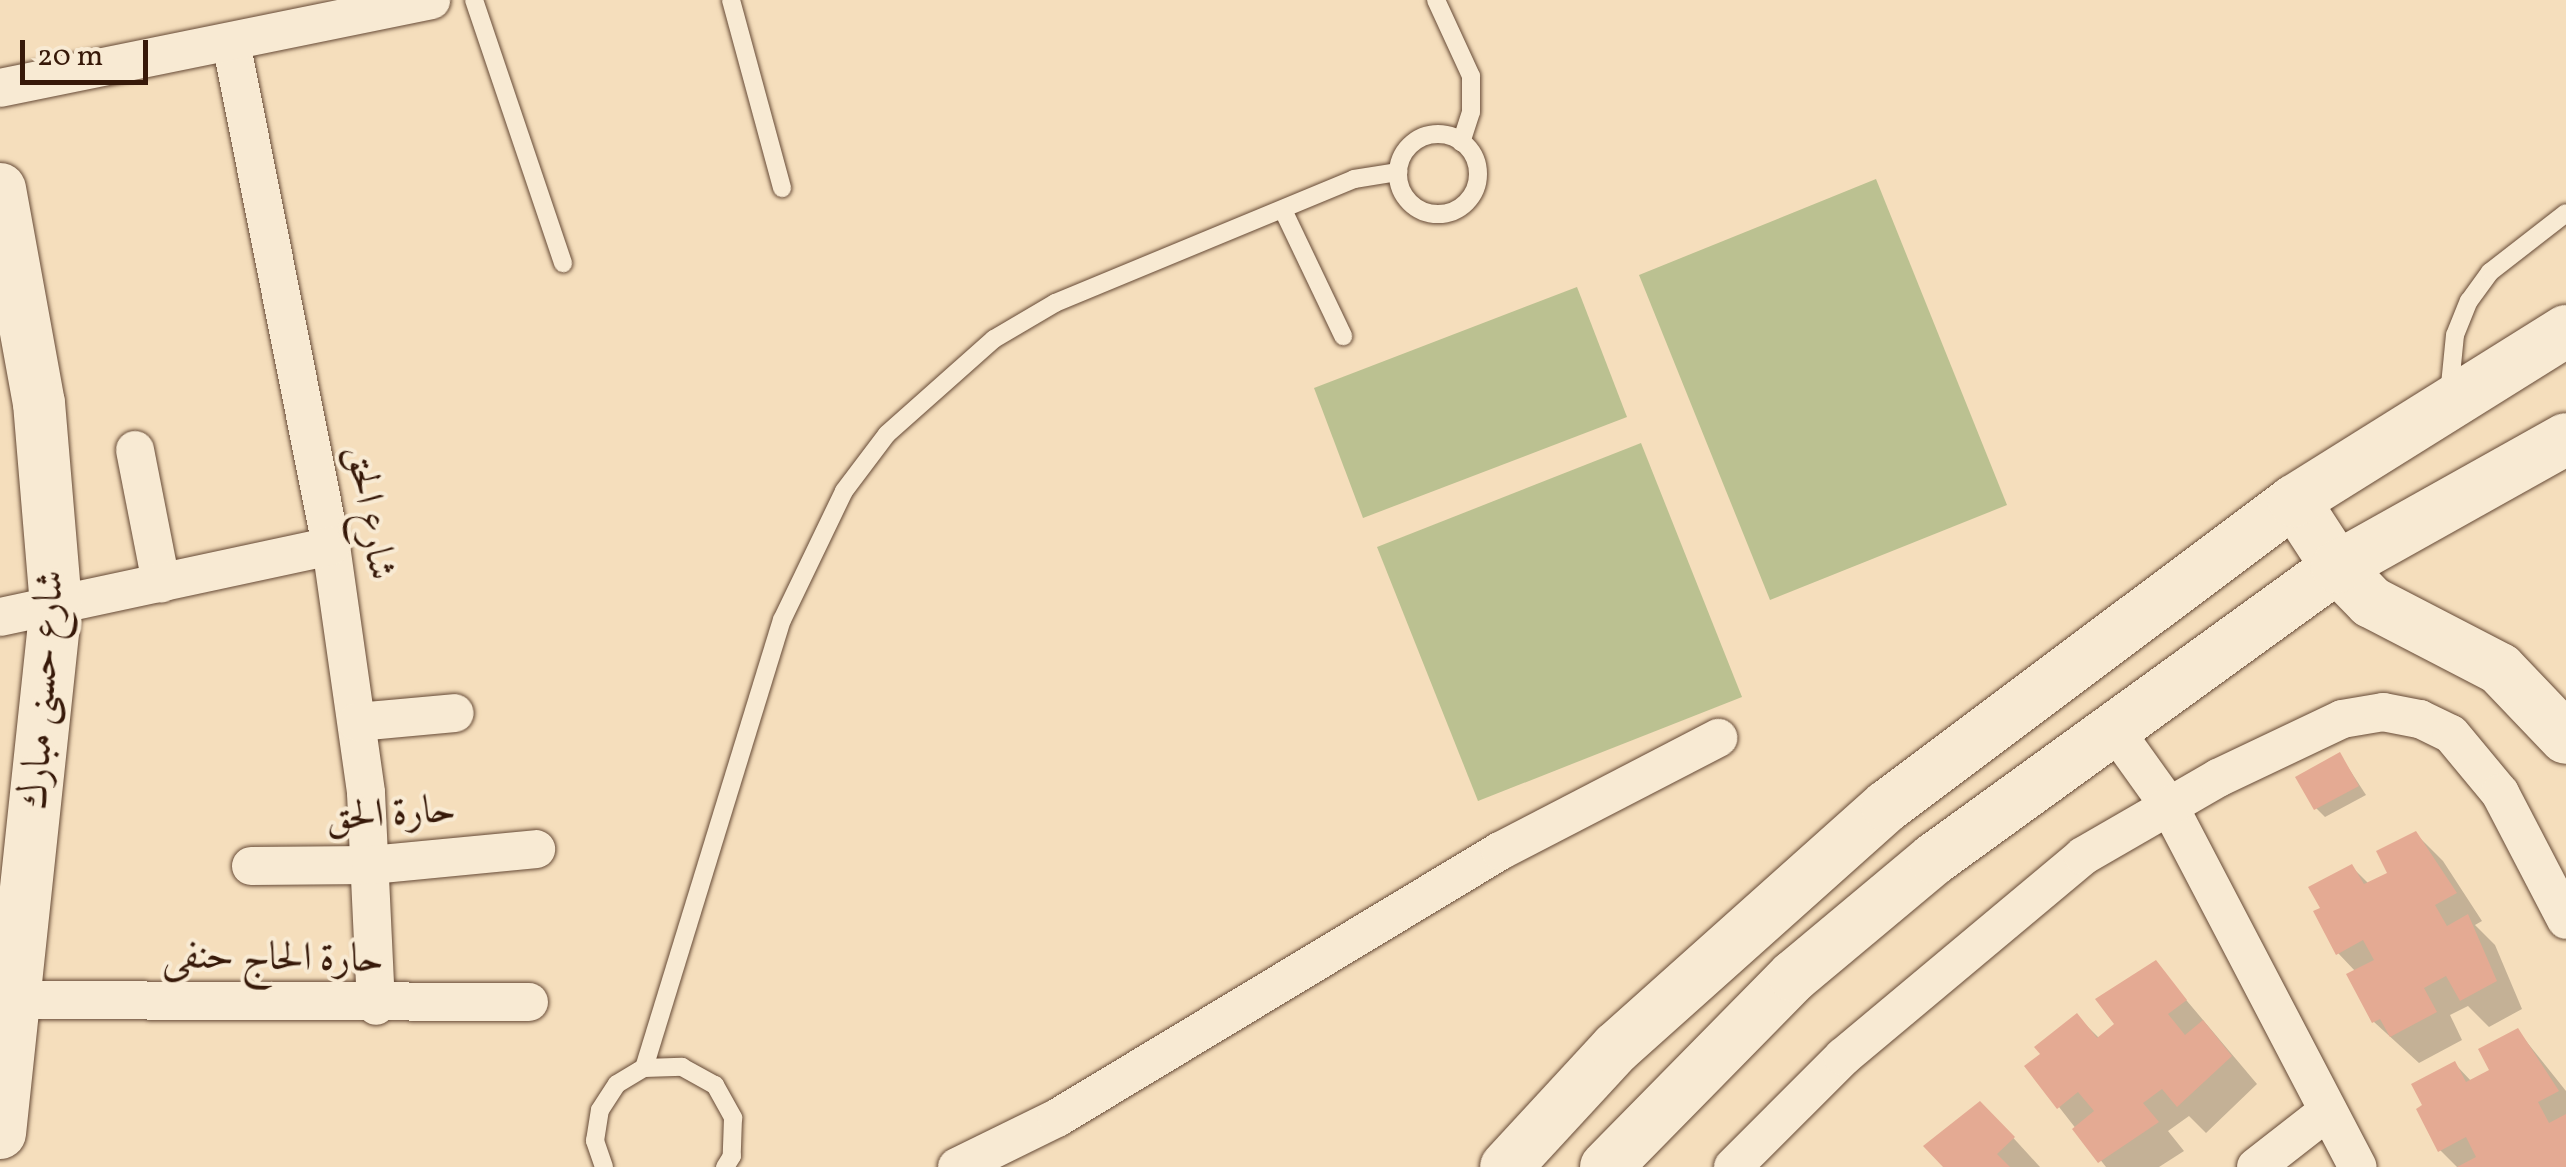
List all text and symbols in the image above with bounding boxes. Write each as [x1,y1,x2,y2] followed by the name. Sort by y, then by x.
[25,20,152,82] scale bar
[37,36,103,78] text: 20 m
[334,442,404,584] street label: شارع الحق
[12,569,76,811] street label: شارع حسنى مبارك
[324,787,458,843] street label: حارة الحق
[162,933,384,985] street label: حارة الحاج حنفى

